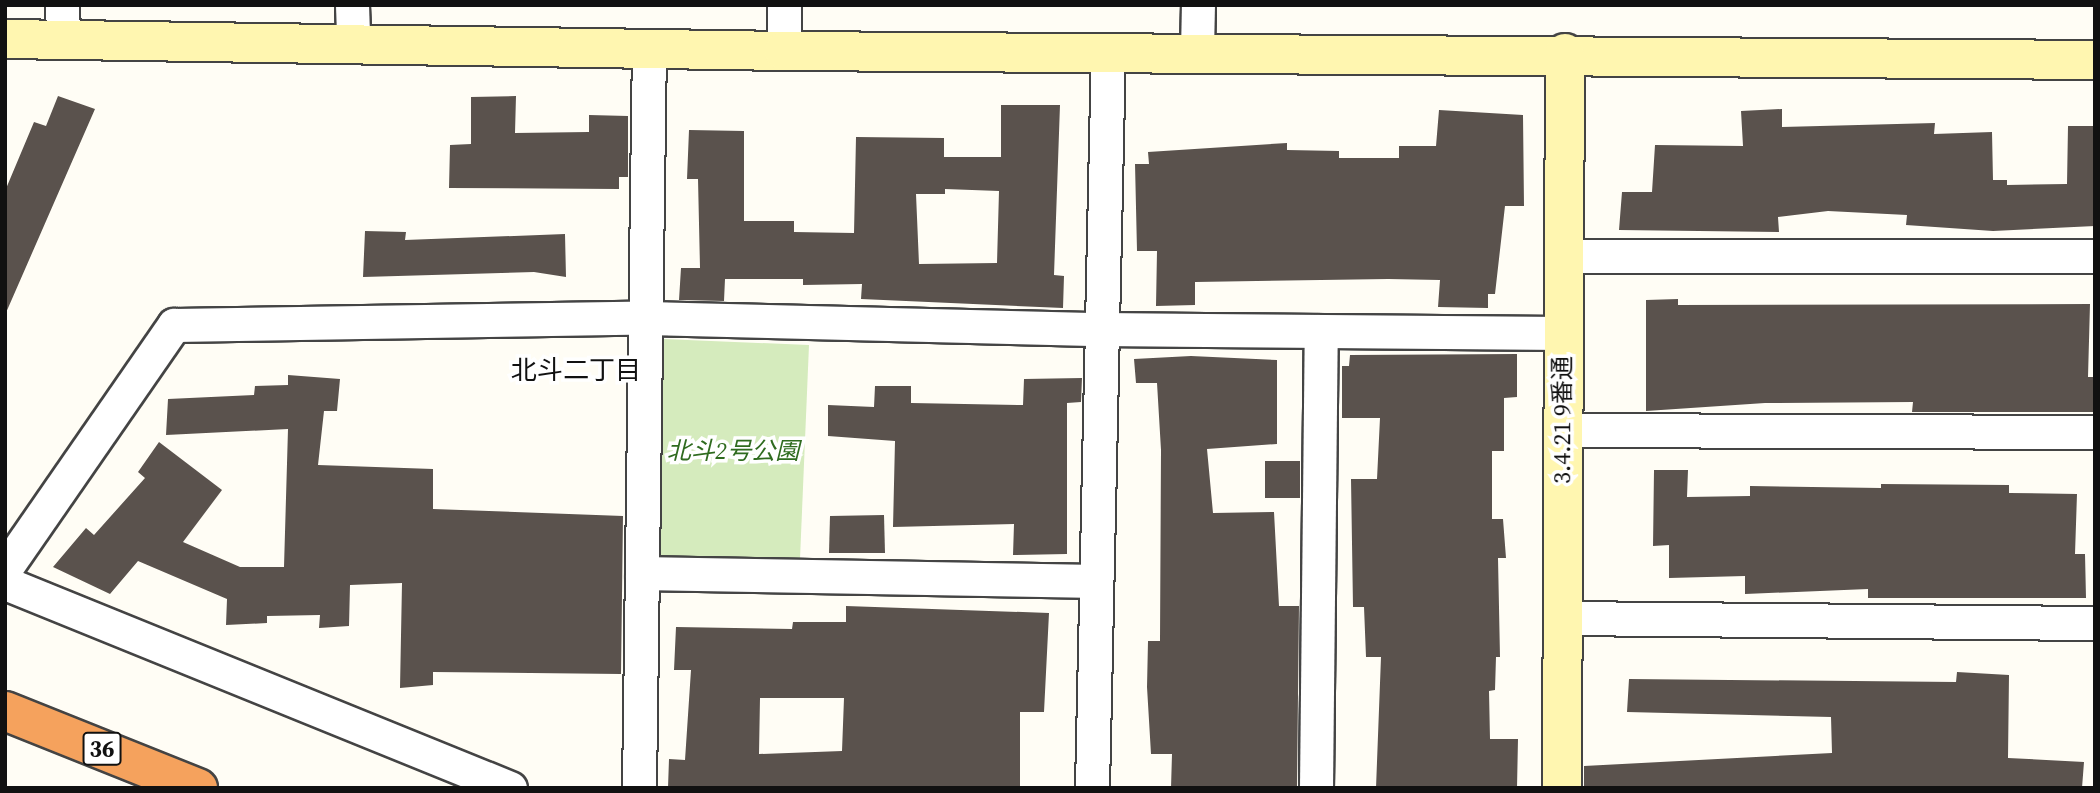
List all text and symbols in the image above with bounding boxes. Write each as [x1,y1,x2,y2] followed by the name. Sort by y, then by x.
[511,355,641,387] district label: 北斗二丁目
[1548,356,1576,484] street label: 3.4.21 9番通
[667,437,799,465] park label: 北斗2号公園
[81,730,123,768] road number: 36

